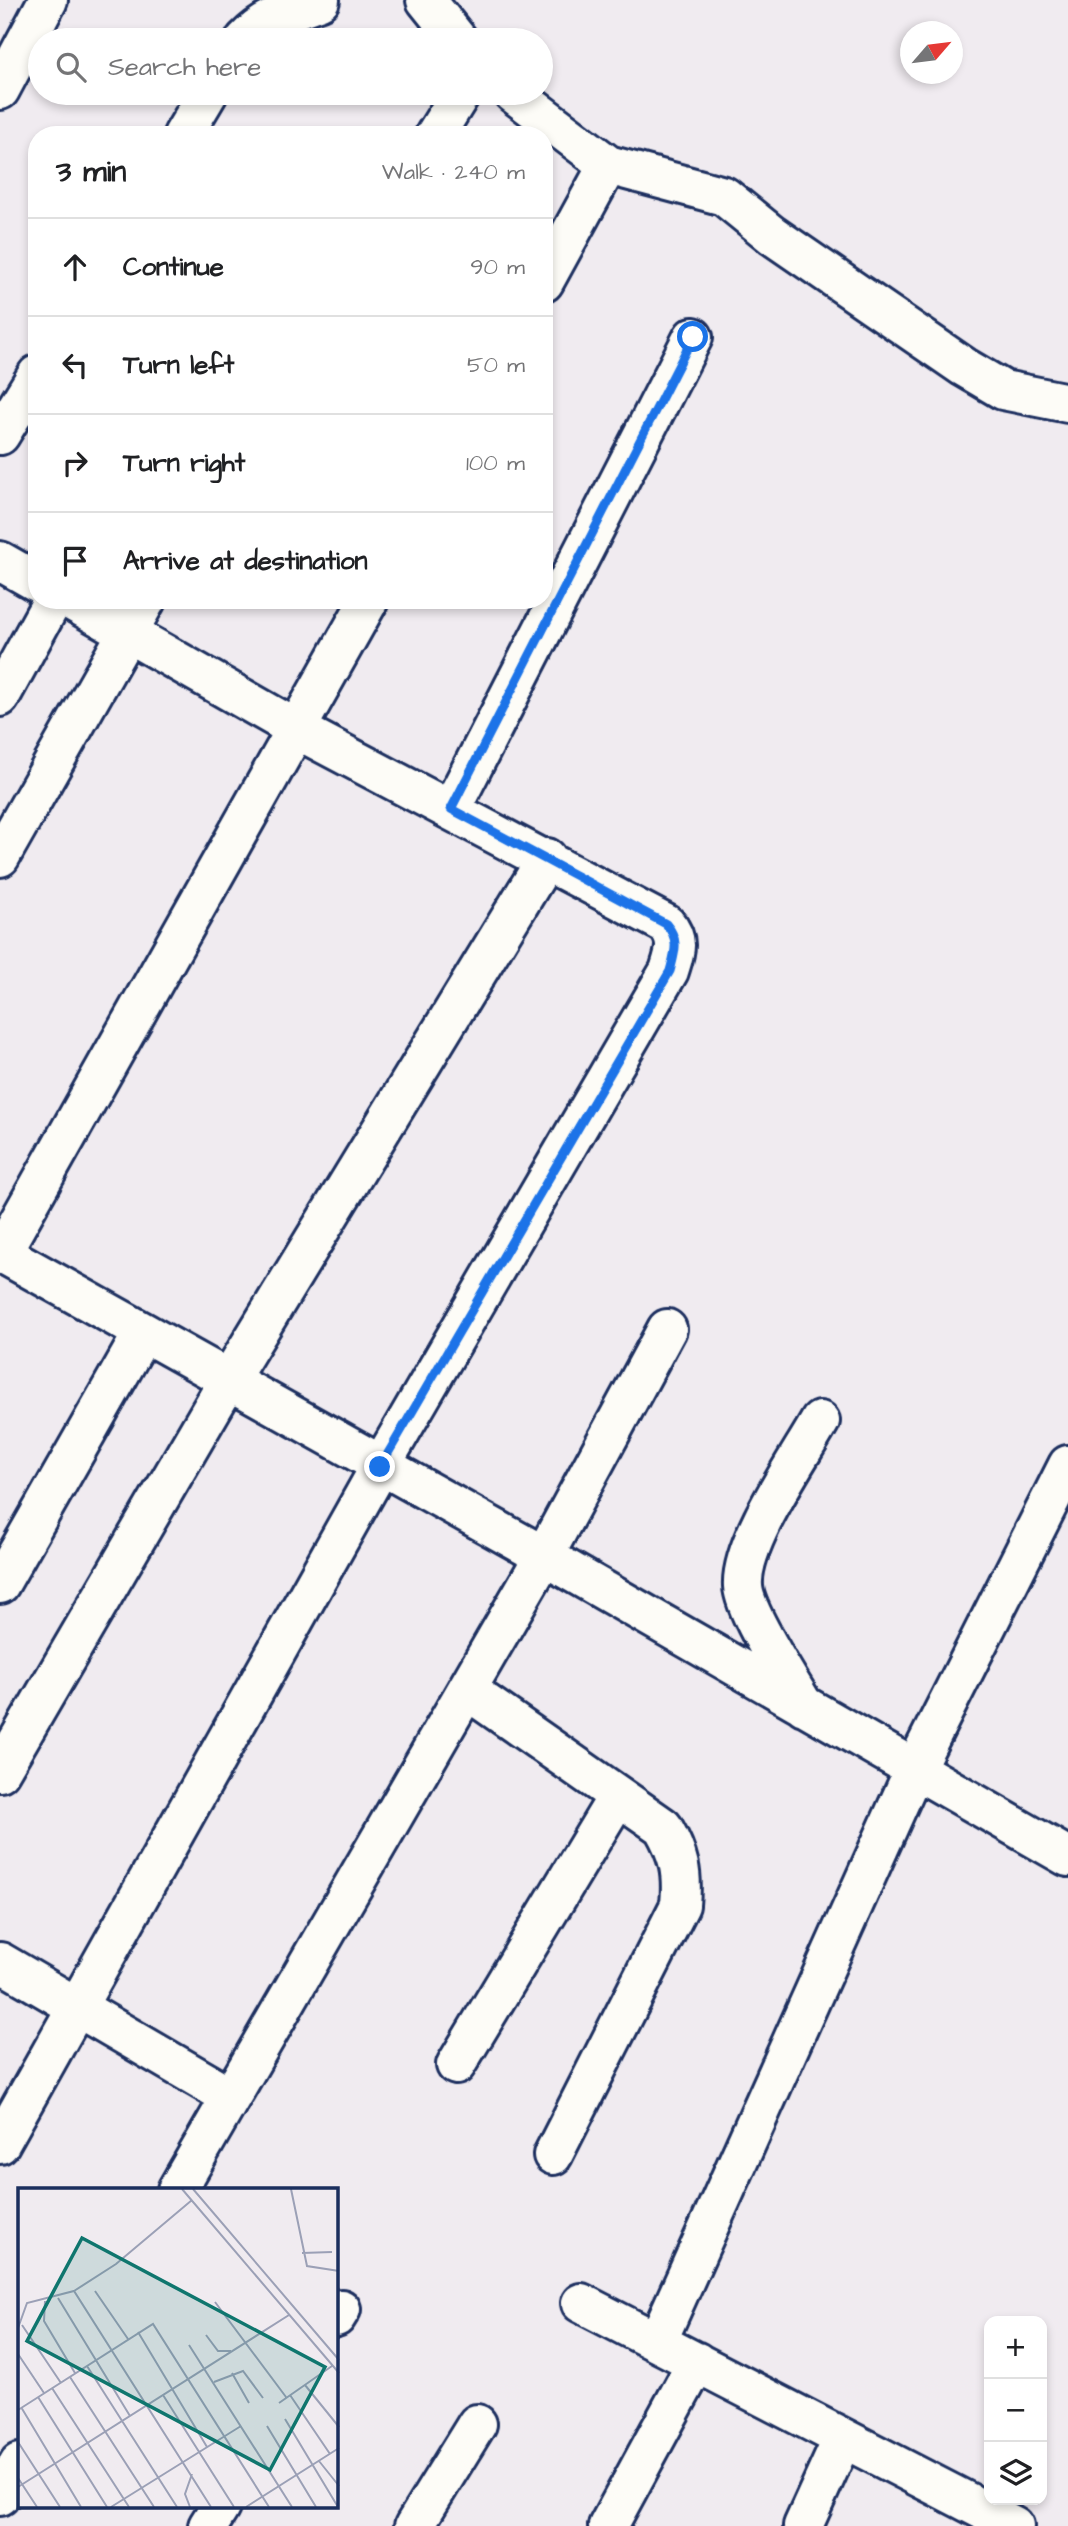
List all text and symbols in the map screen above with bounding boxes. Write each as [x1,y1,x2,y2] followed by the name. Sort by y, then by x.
[900,21,963,84] north arrow
[28,28,553,105] search box
[52,48,90,86] icon: search
[108,49,261,85] text: Search here
[56,151,126,193] text: 3 min
[382,156,525,188] text: Walk · 240 m
[56,248,94,286] icon: ahead
[123,249,224,285] text: Continue
[470,251,525,283] text: 90 m
[677,321,708,352] route start
[56,346,94,384] icon: left
[123,347,234,383] text: Turn left
[467,349,525,381] text: 50 m
[56,444,94,482] icon: right
[123,445,245,481] text: Turn right
[466,447,525,479] text: 100 m
[56,542,94,580] icon: arrive
[123,543,368,579] text: Arrive at destination
[364,1451,395,1482] route end
[18,2188,338,2508] inset map
[984,2316,1047,2505] map controls
[984,2316,1047,2379] button: +
[984,2379,1047,2442] button: −
[984,2442,1047,2505] button: layers

